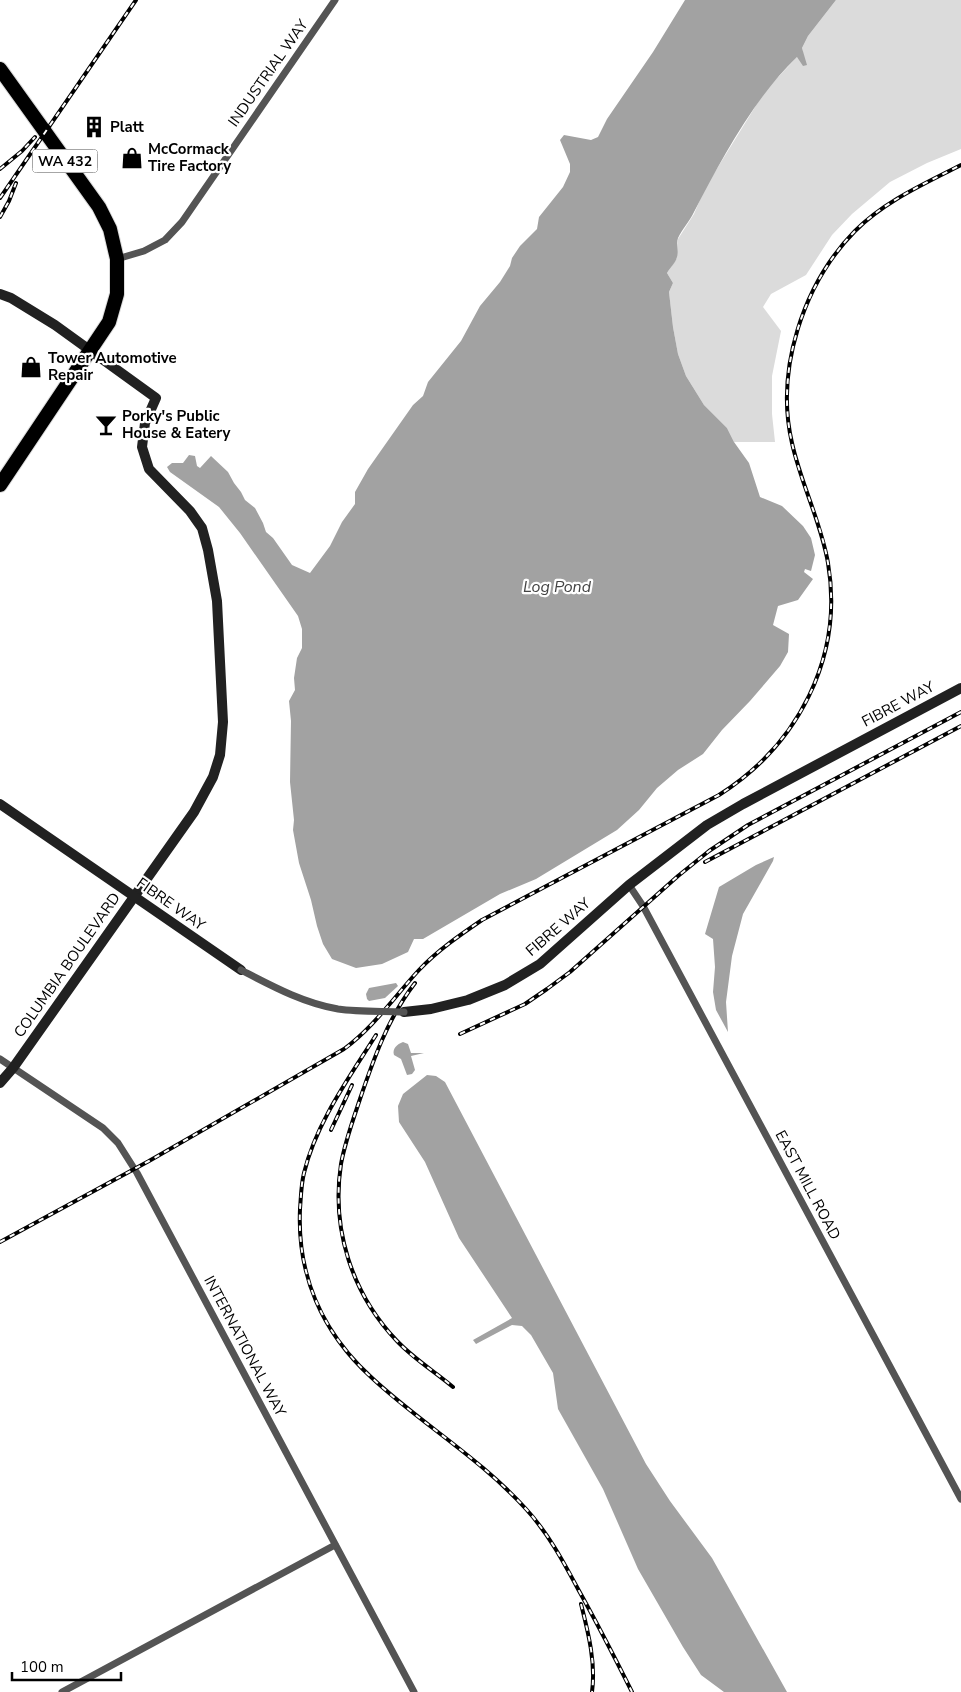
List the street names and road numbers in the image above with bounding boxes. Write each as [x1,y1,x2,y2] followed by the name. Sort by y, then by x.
[224,15,313,131] street label: INDUSTRIAL WAY
[32,150,98,172] road number: WA 432
[858,676,939,731] street label: FIBRE WAY
[133,873,210,936] street label: FIBRE WAY
[9,889,125,1041] street label: COLUMBIA BOULEVARD
[521,893,595,961] street label: FIBRE WAY
[771,1127,845,1243] street label: EAST MILL ROAD
[199,1272,291,1421] street label: INTERNATIONAL WAY

